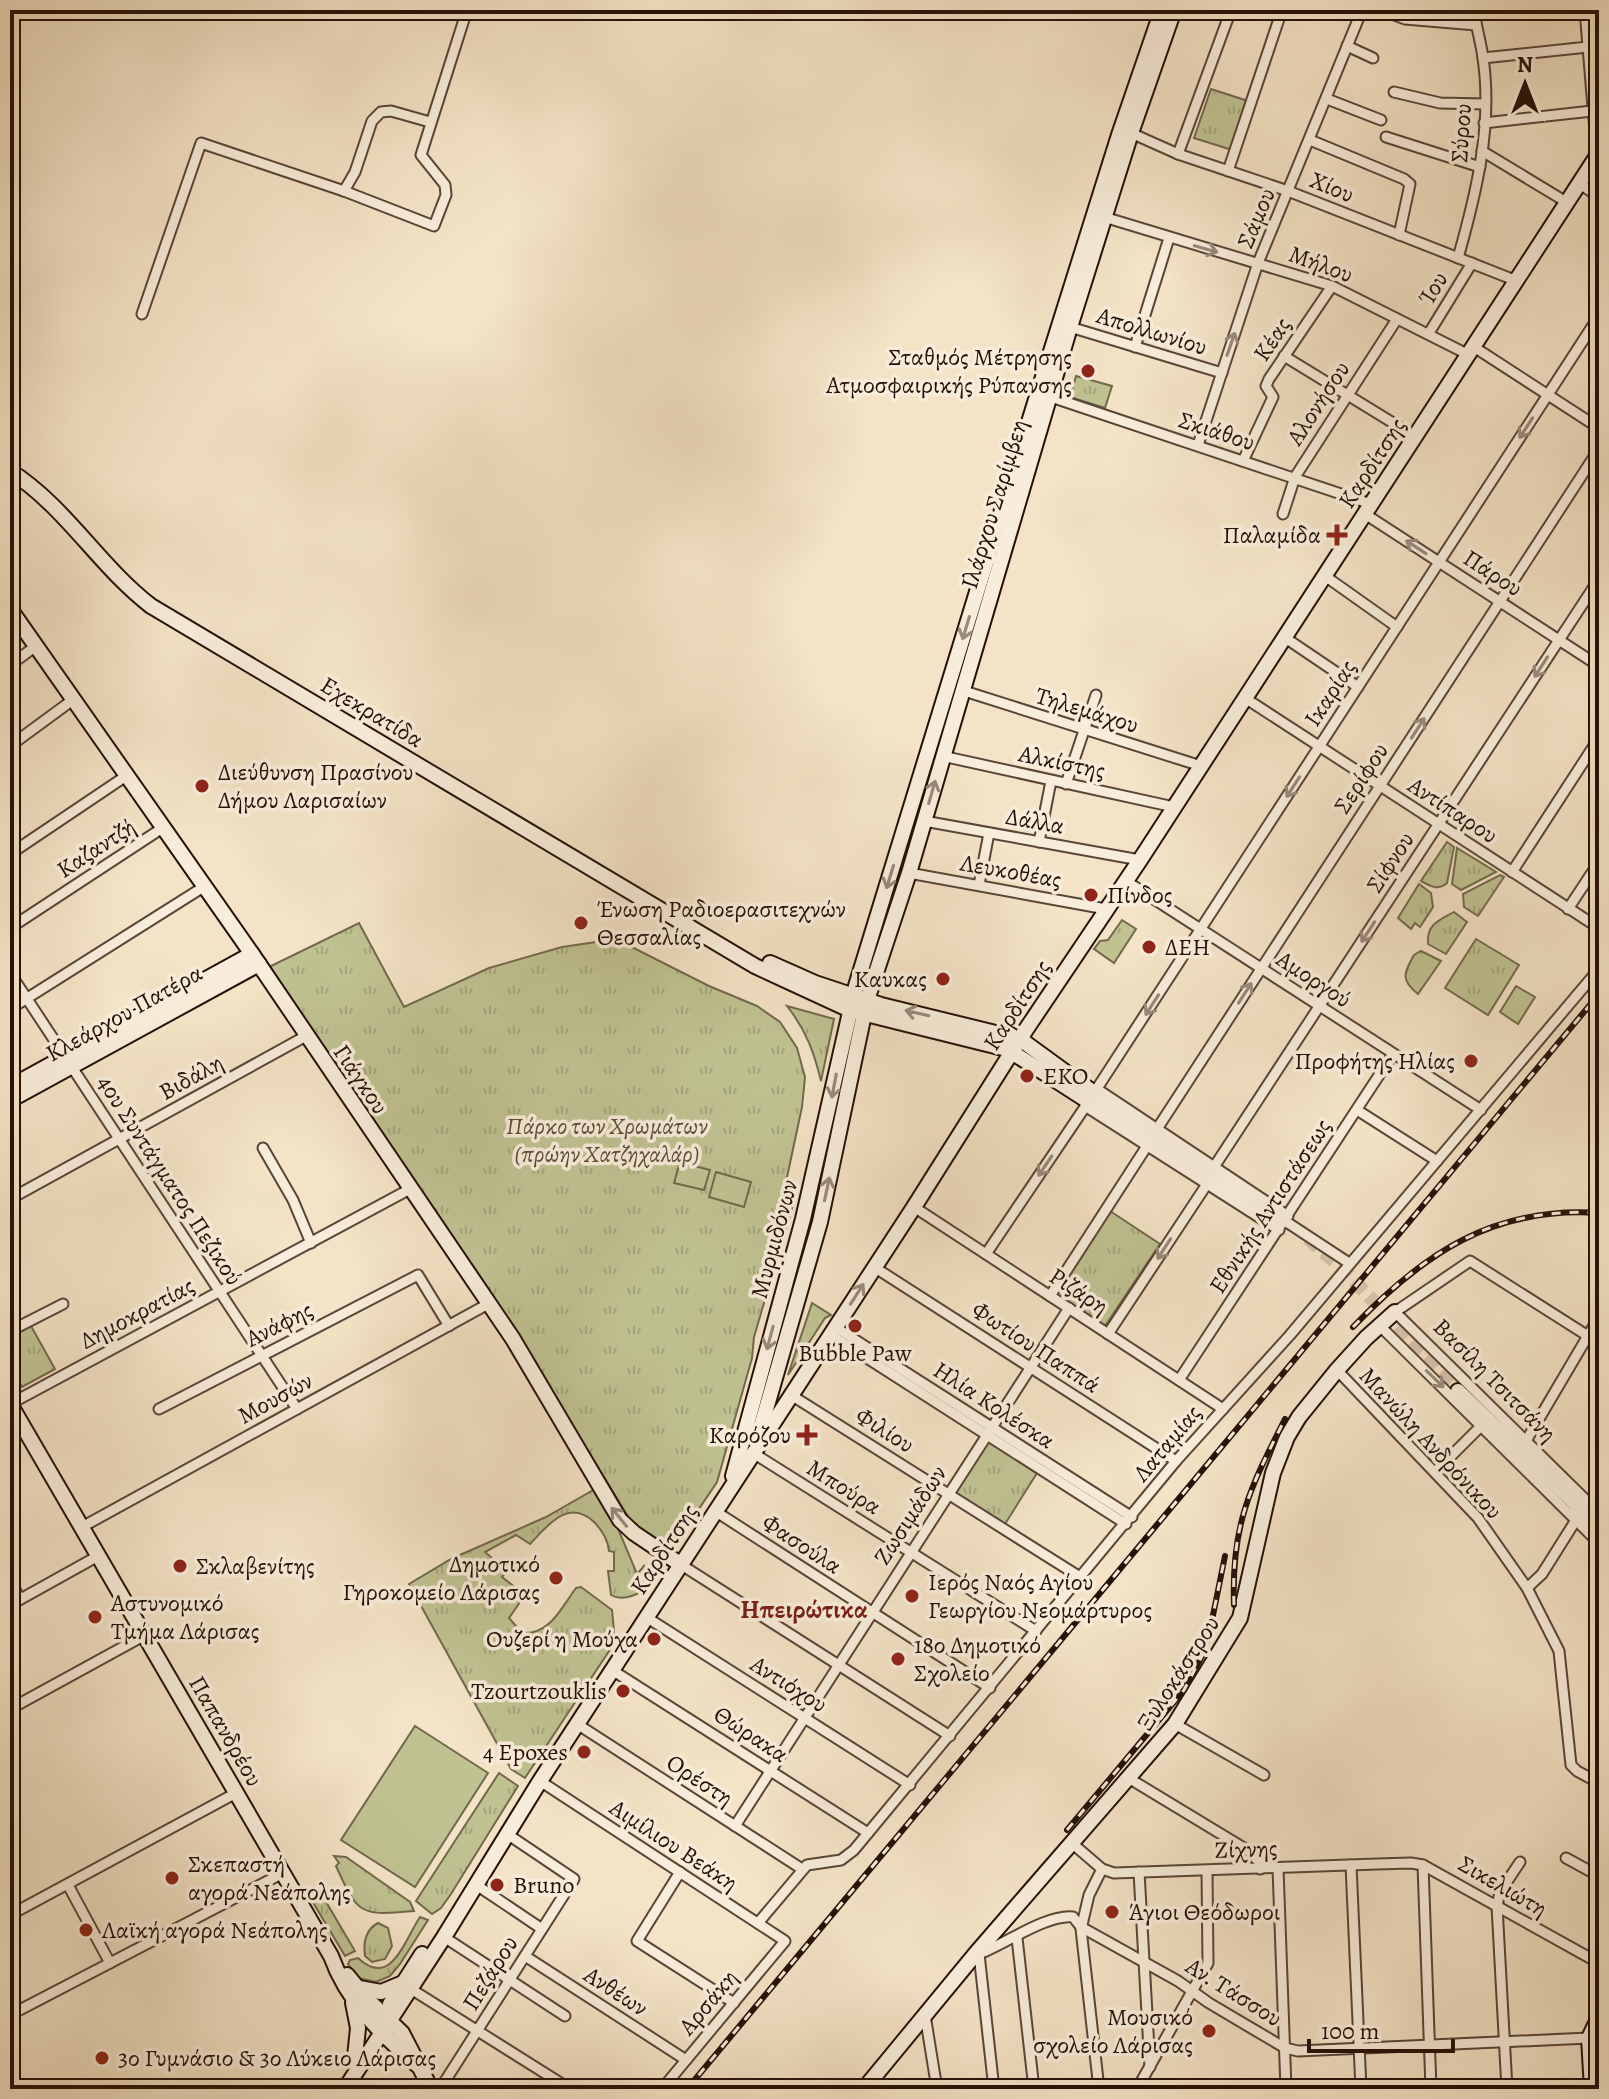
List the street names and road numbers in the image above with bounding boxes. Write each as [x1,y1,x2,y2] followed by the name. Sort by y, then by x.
[1443,102,1479,164] street label: Σύρου
[1305,164,1359,210] street label: Χίου
[1229,183,1283,253] street label: Σάμου
[1285,238,1357,290] street label: Μήλου
[1411,265,1455,311] street label: Ίου
[1092,299,1211,363] street label: Απολλωνίου
[1246,311,1298,367] street label: Κέας
[1278,355,1357,452] street label: Αλονήσου
[1175,404,1259,458] street label: Σκιάθου
[1331,411,1413,515] street label: Καρδίτσης
[953,415,1035,593] street label: Ιλάρχου Σαρίμβεη
[1457,542,1529,604] street label: Πάρου
[1296,653,1364,733] street label: Ικαρίας
[315,669,429,755] street label: Εχεκρατίδα
[1032,679,1142,741] street label: Τηλεμάχου
[1326,736,1396,820] street label: Σερίφου
[1015,737,1108,787] street label: Αλκίστης
[1401,769,1504,851] street label: Αντίπαρου
[1003,800,1067,842] street label: Δάλλα
[50,811,142,885] street label: Καζαντζή
[1359,825,1421,899] street label: Σίφνου
[957,846,1064,896] street label: Λευκοθέας
[1270,942,1358,1015] street label: Αμοργού
[976,953,1058,1057] street label: Καρδίτσης
[40,957,208,1069] street label: Κλεάρχου Πατέρα
[326,1038,396,1120] street label: Γιάγκου
[153,1046,229,1108] street label: Βιδάλη
[90,1069,250,1291] street label: 4ου Συντάγματος Πεζικού
[1201,1112,1339,1300] street label: Εθνικής Αντιστάσεως
[743,1176,805,1302] street label: Μυρμιδόνων
[1043,1260,1115,1322] street label: Ριζάρη
[74,1269,200,1357] street label: Δημοκρατίας
[239,1294,318,1355] street label: Ανάφης
[966,1294,1106,1400] street label: Φωτίου Παππά
[1426,1311,1564,1449] street label: Βασίλη Τσιτσάνη
[927,1354,1061,1456] street label: Ηλία Κολέσκα
[1352,1360,1510,1526] street label: Μανώλη Ανδρόνικου
[232,1364,318,1432] street label: Μουσών
[1125,1398,1209,1489] street label: Λαταμίας
[850,1400,920,1460] street label: Φιλίου
[801,1452,887,1522] street label: Μπούρα
[866,1459,954,1571] street label: Ζωσιμάδων
[623,1497,705,1601] street label: Καρδίτσης
[756,1506,848,1582] street label: Φασούλα
[1129,1609,1227,1737] street label: Ξυλοκάστρου
[744,1647,834,1720] street label: Αντιόχου
[181,1670,271,1792] street label: Παπανδρέου
[708,1698,794,1770] street label: Θώρακα
[660,1746,740,1814] street label: Ορέστη
[603,1791,744,1899] street label: Αιμίλιου Βεάκη
[1214,1832,1278,1866] street label: Ζίχνης
[1453,1848,1553,1924] street label: Σικελιώτη
[455,1929,525,2017] street label: Πεζάρου
[1179,1949,1288,2034] street label: Αν. Τάσσου
[577,1958,654,2024] street label: Ανθέων
[670,1962,745,2042] street label: Αρσάκη

